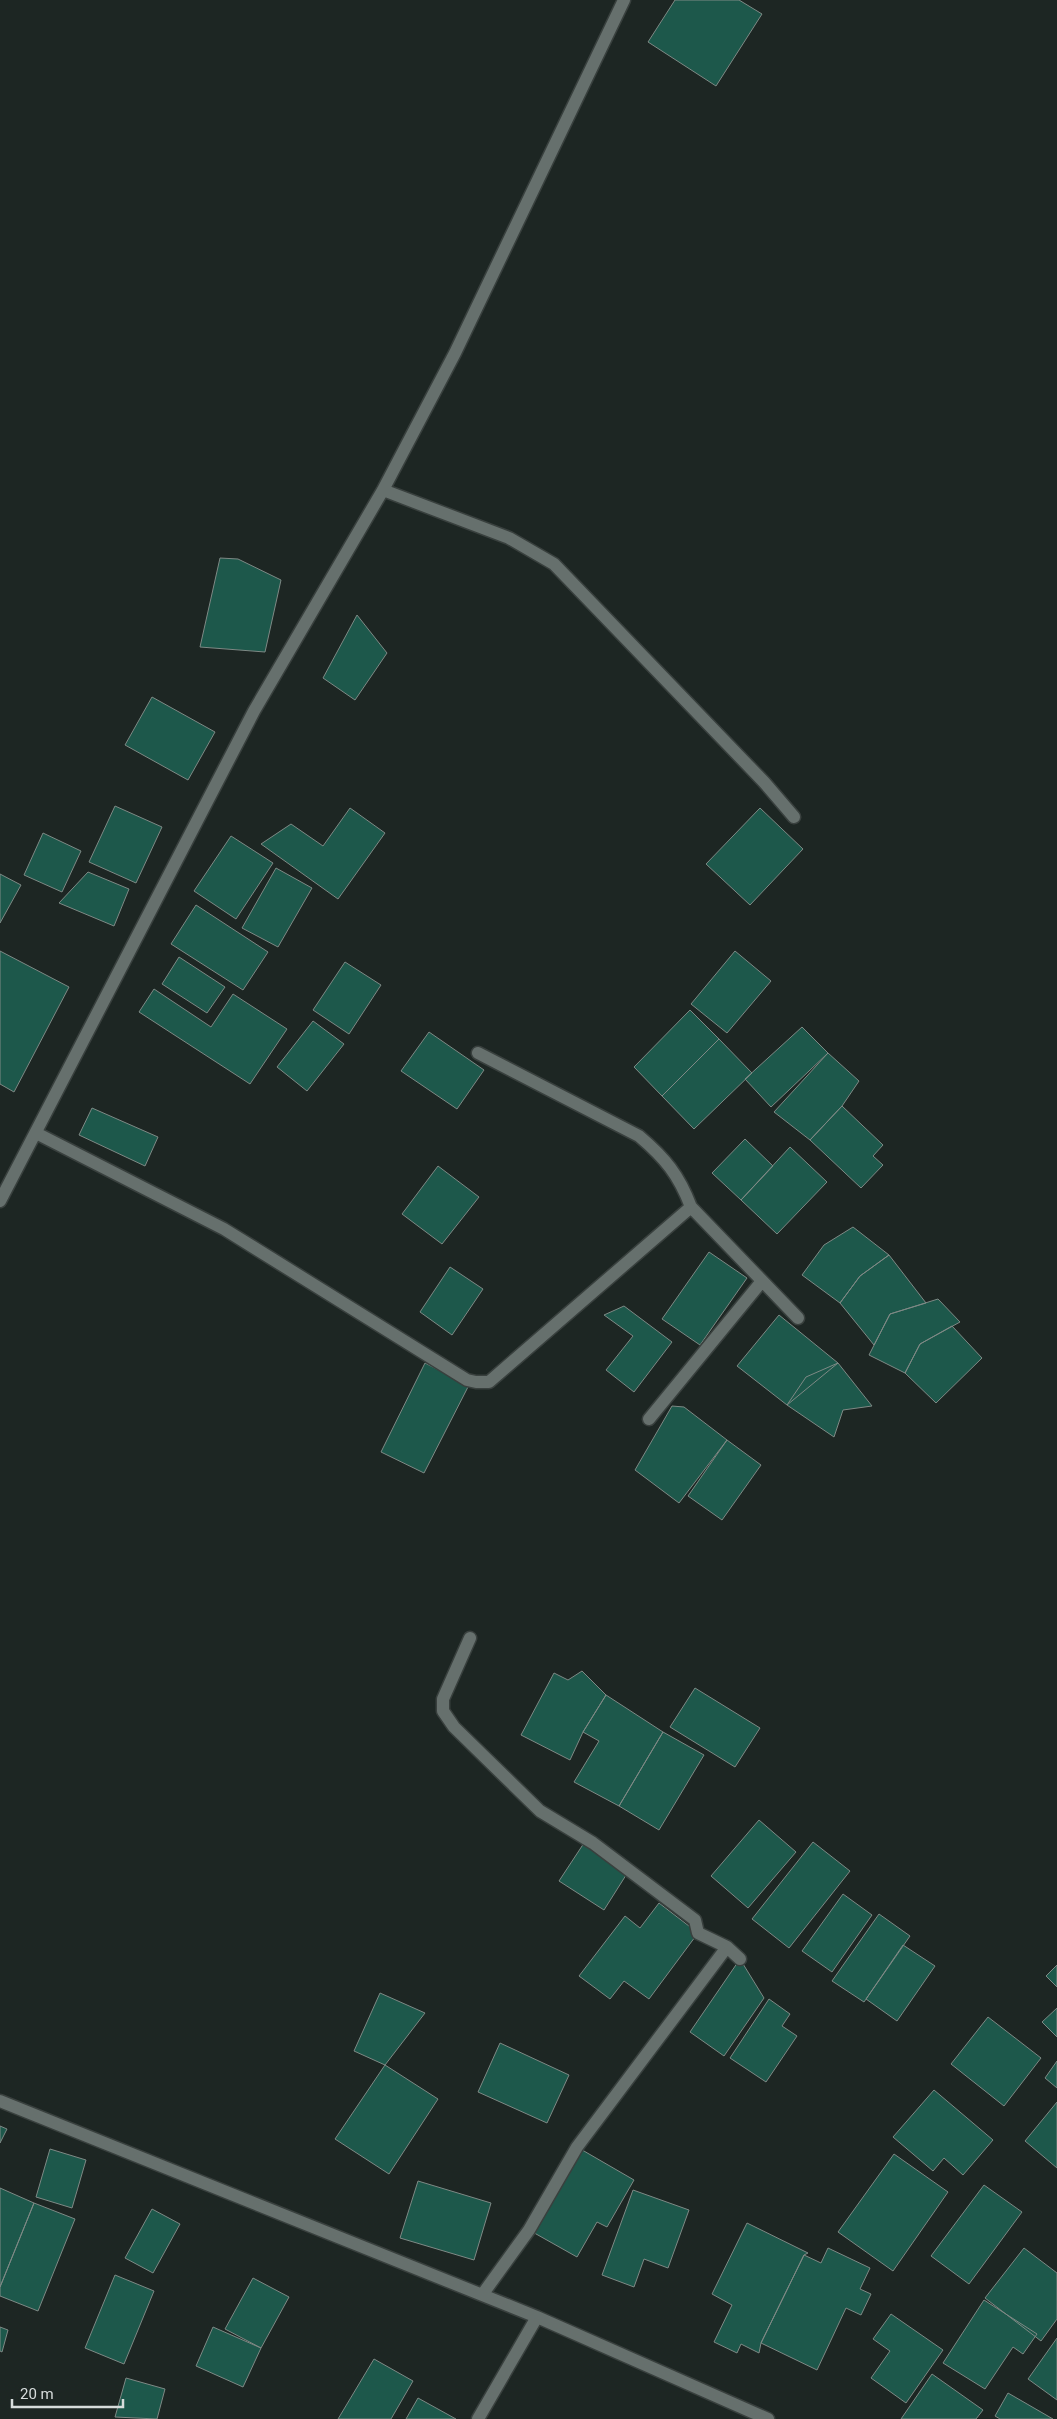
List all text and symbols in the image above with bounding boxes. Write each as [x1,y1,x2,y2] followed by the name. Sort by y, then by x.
[12,2376,124,2408] scale bar
[20,2385,54,2403] text: 20 m

